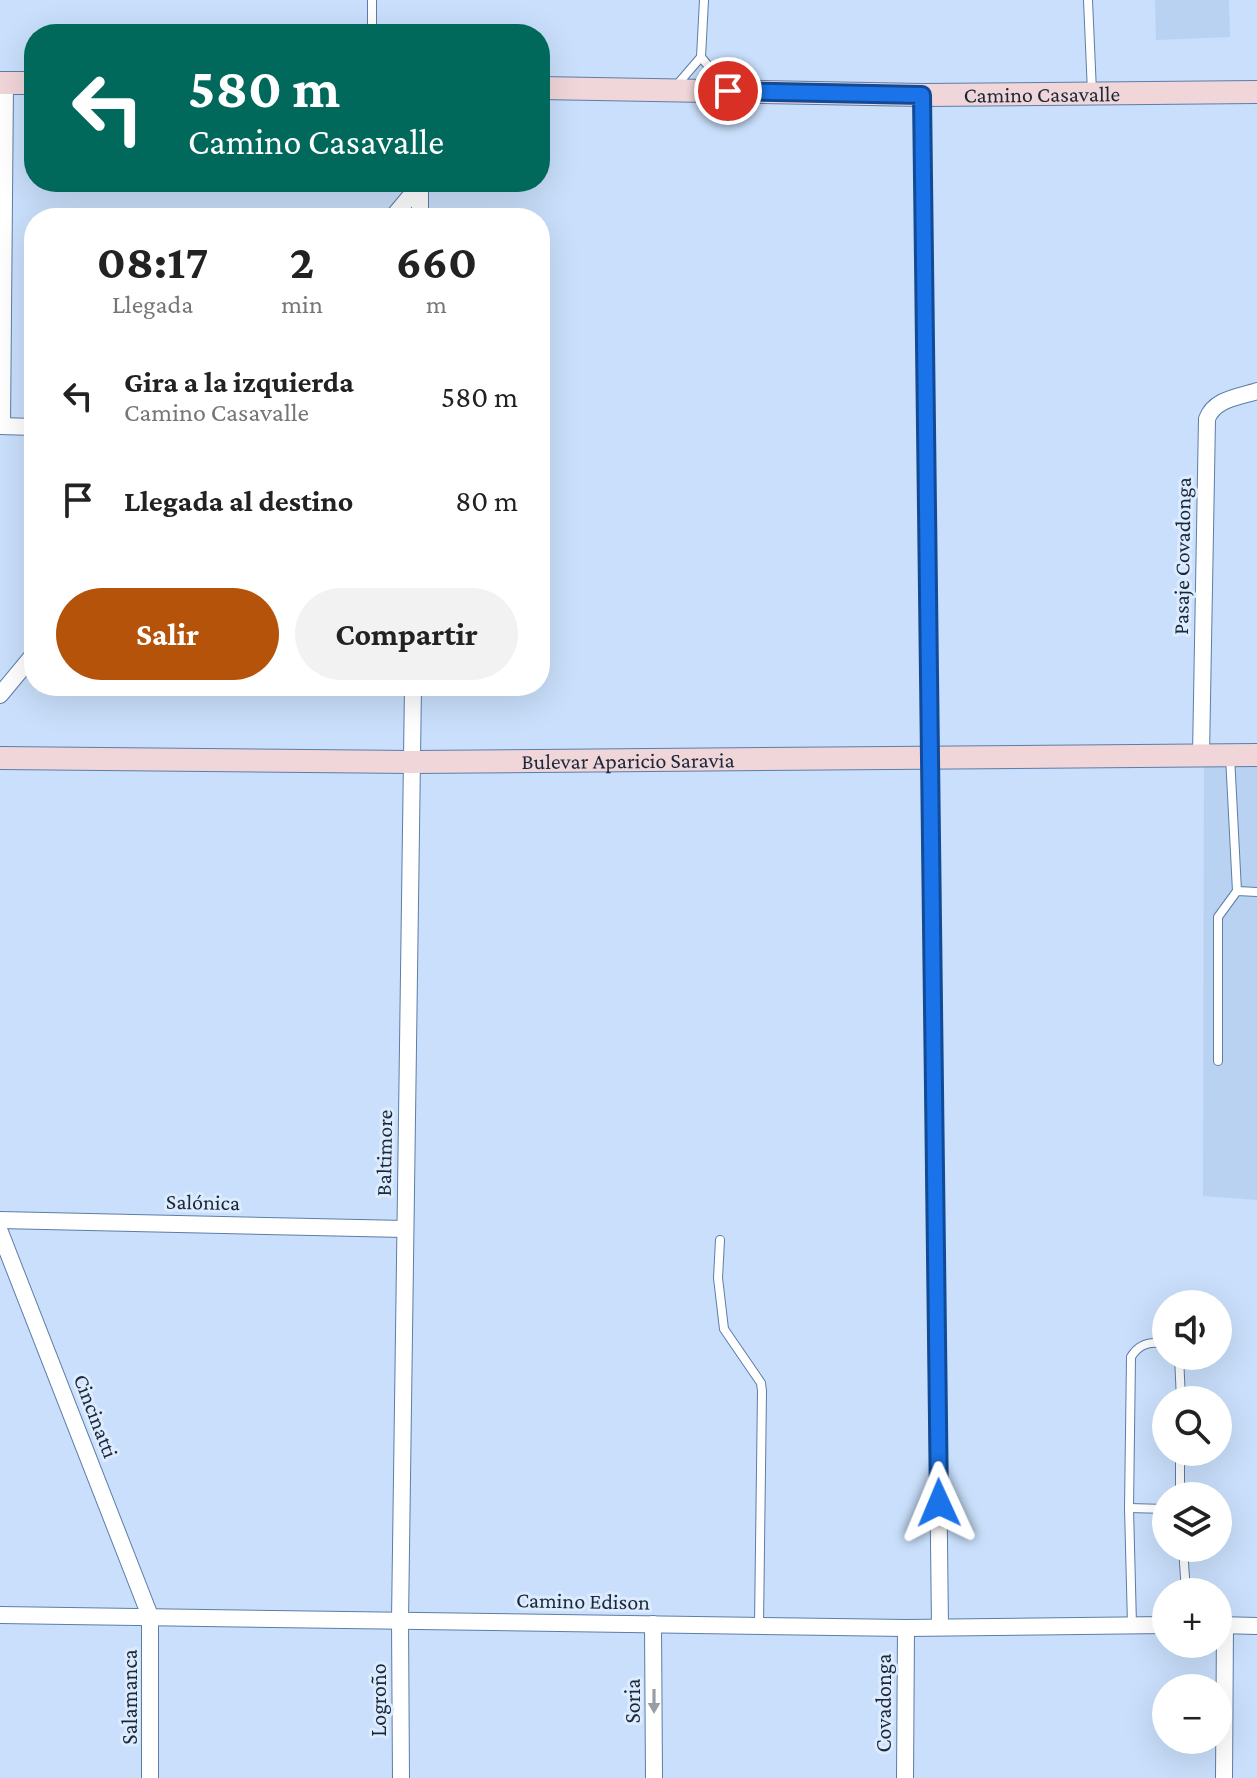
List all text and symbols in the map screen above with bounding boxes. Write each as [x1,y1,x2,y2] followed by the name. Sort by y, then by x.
[56,56,160,160] icon: left
[188,57,340,119] text: 580 m
[694,57,762,125] pin
[706,69,750,113] icon: arrive
[964,81,1120,107] street label: Camino Casavalle
[188,122,444,162] text: Camino Casavalle
[97,235,208,288] text: 08:17
[290,235,314,288] text: 2
[396,235,477,288] text: 660
[112,290,193,319] text: Llegada
[281,290,323,319] text: min
[426,290,447,319] text: m
[124,365,354,398] text: Gira a la izquierda
[56,374,100,418] icon: left
[441,380,518,413] text: 580 m
[124,398,309,427] text: Camino Casavalle
[1168,477,1196,635] street label: Pasaje Covadonga
[56,478,100,522] icon: arrive
[124,484,353,517] text: Llegada al destino
[455,484,518,517] text: 80 m
[56,588,279,680] button: Salir
[295,588,518,680] button: Compartir
[521,747,735,774] street label: Bulevar Aparicio Saravia
[371,1109,397,1197] street label: Baltimore
[166,1189,240,1215] street label: Salónica
[1152,1290,1232,1754] map controls
[1152,1290,1232,1370] button: sound
[69,1371,123,1462] street label: Cincinatti
[1152,1386,1232,1466] button: search
[897,1461,981,1545] position arrow
[1152,1482,1232,1562] button: layers
[1152,1578,1232,1658] button: +
[516,1587,650,1615] street label: Camino Edison
[117,1649,142,1745] street label: Salamanca
[871,1654,896,1752] street label: Covadonga
[366,1663,391,1737] street label: Logroño
[1152,1674,1232,1754] button: −
[620,1679,645,1723] street label: Soria
[647,1689,660,1714] one-way arrow

